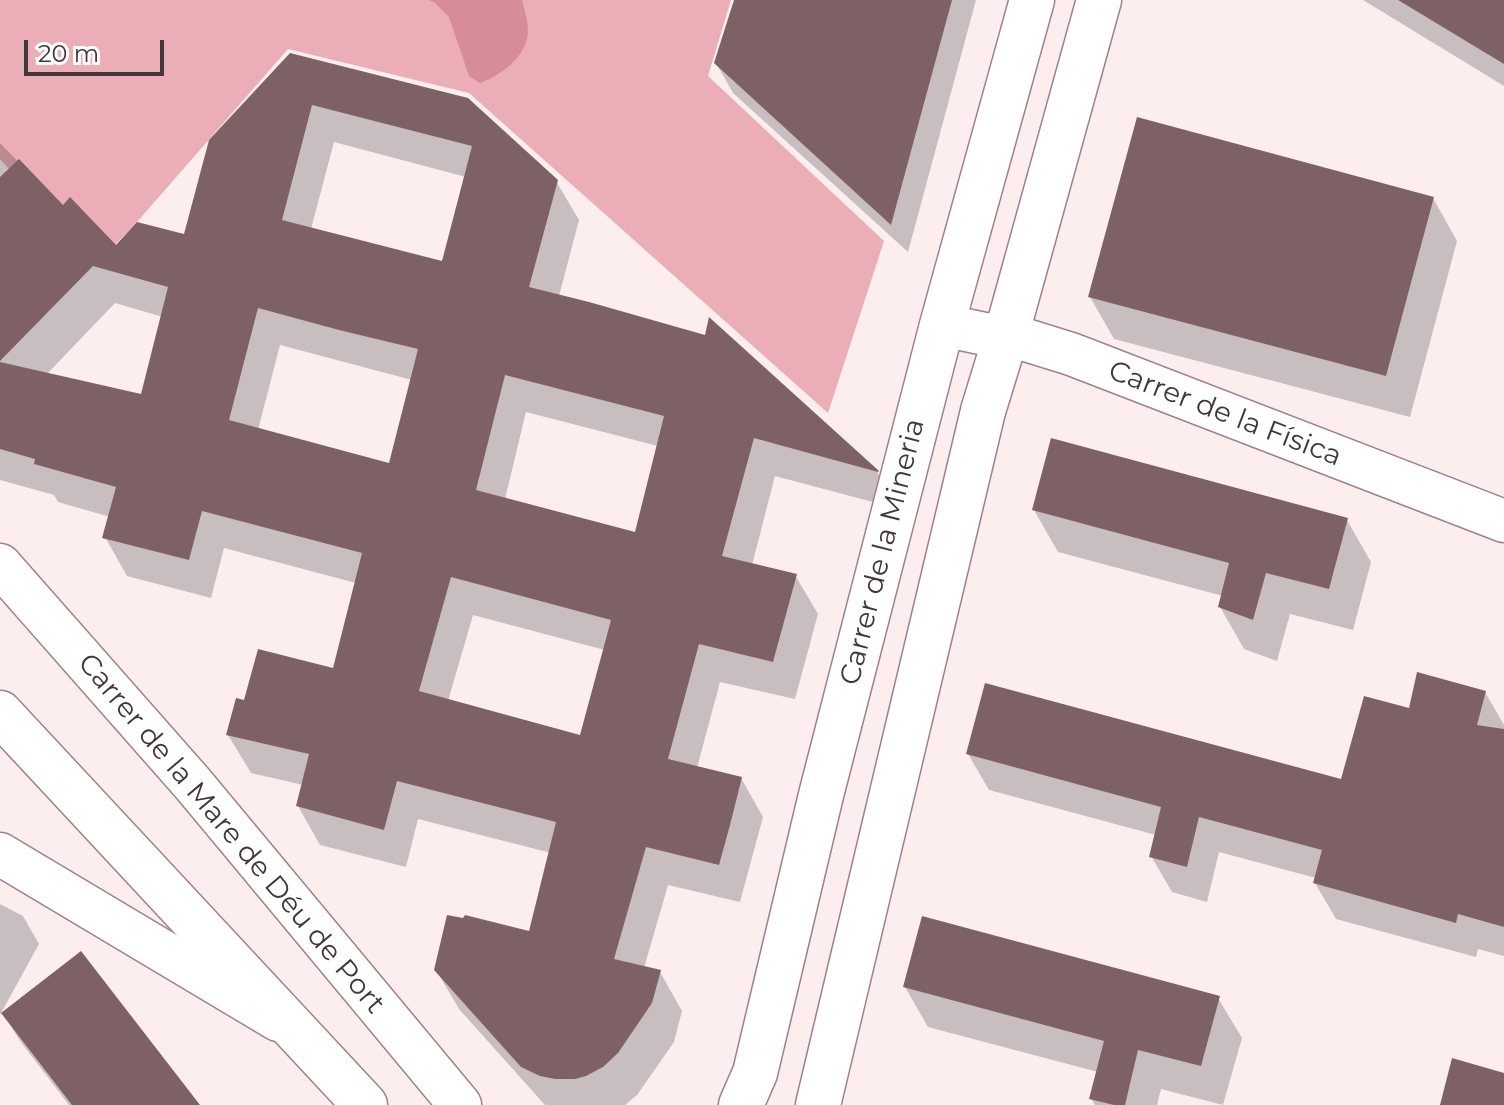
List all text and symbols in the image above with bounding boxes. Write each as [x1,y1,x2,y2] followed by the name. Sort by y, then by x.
[28,24,168,74] scale bar
[38,39,99,68] text: 20 m
[1104,354,1346,474] street label: Carrer de la Física
[834,415,932,689] street label: Carrer de la Mineria
[70,647,392,1021] street label: Carrer de la Mare de Déu de Port

